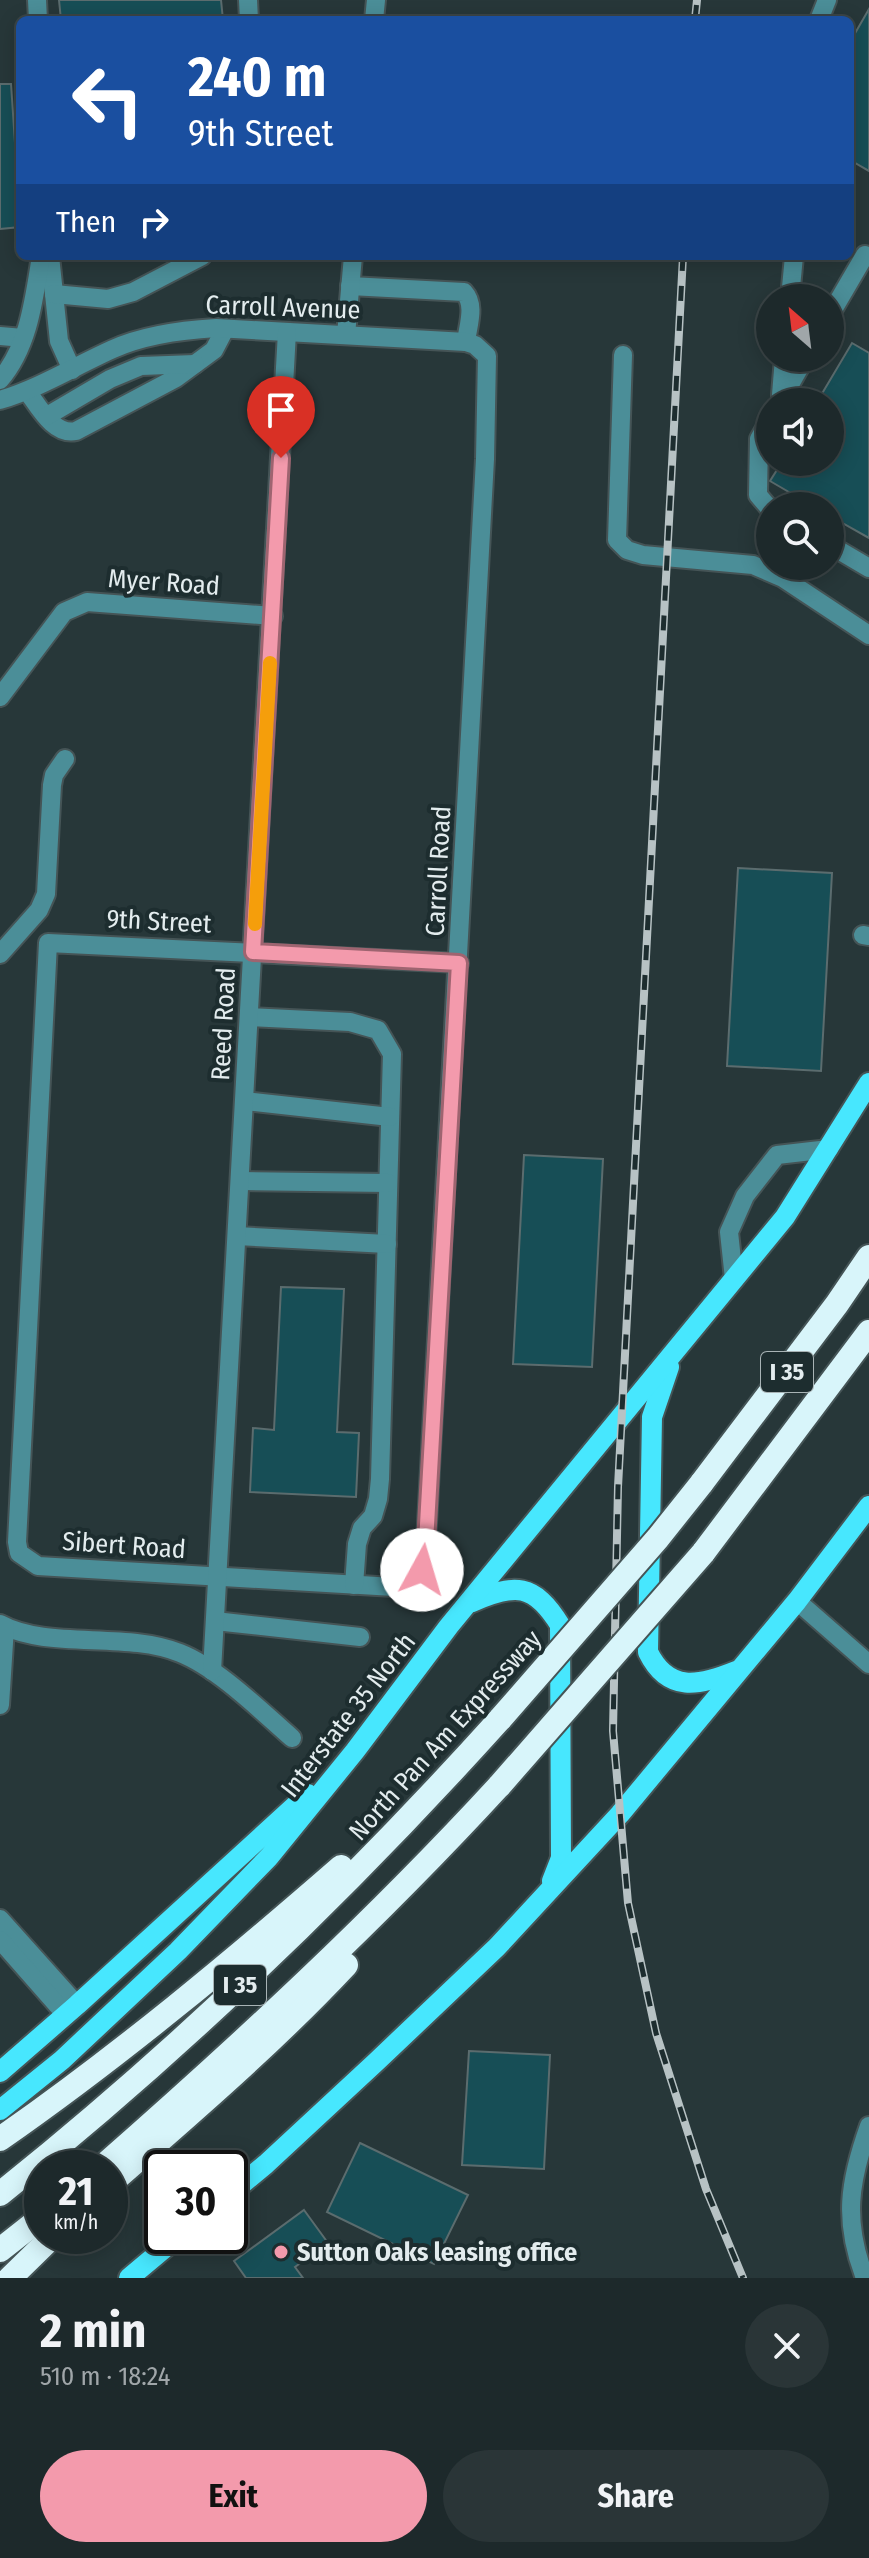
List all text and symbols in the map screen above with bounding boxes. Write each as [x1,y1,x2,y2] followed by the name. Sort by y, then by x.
[188,44,327,111] text: 240 m
[56,48,160,152] icon: left
[188,112,333,156] text: 9th Street
[132,200,176,244] icon: right
[56,204,116,240] text: Then
[756,284,844,372] north arrow
[756,284,844,580] map controls
[205,289,361,326] street label: Carroll Avenue
[247,376,315,458] pin
[259,388,303,432] icon: arrive
[756,388,844,476] button: sound
[756,492,844,580] button: search
[107,563,221,602] street label: Myer Road
[420,805,457,937] street label: Carroll Road
[106,903,213,940] street label: 9th Street
[205,967,242,1081] street label: Reed Road
[761,1352,813,1392] road number: I 35
[61,1526,187,1565] street label: Sibert Road
[380,1528,464,1612] position arrow
[343,1623,548,1847] street label: North Pan Am Expressway
[275,1627,422,1804] street label: Interstate 35 North
[214,1965,266,2005] road number: I 35
[144,2150,248,2254] speed limit sign: 30
[59,2168,93,2216] text: 21
[54,2210,98,2234] text: km/h
[297,2237,577,2268] place label: Sutton Oaks leasing office
[272,2243,290,2261] marker: Sutton Oaks leasing office
[40,2302,146,2360] text: 2 min
[745,2304,829,2388] button: close
[40,2361,170,2392] text: 510 m · 18:24
[40,2450,427,2542] button: Exit
[443,2450,829,2542] button: Share

